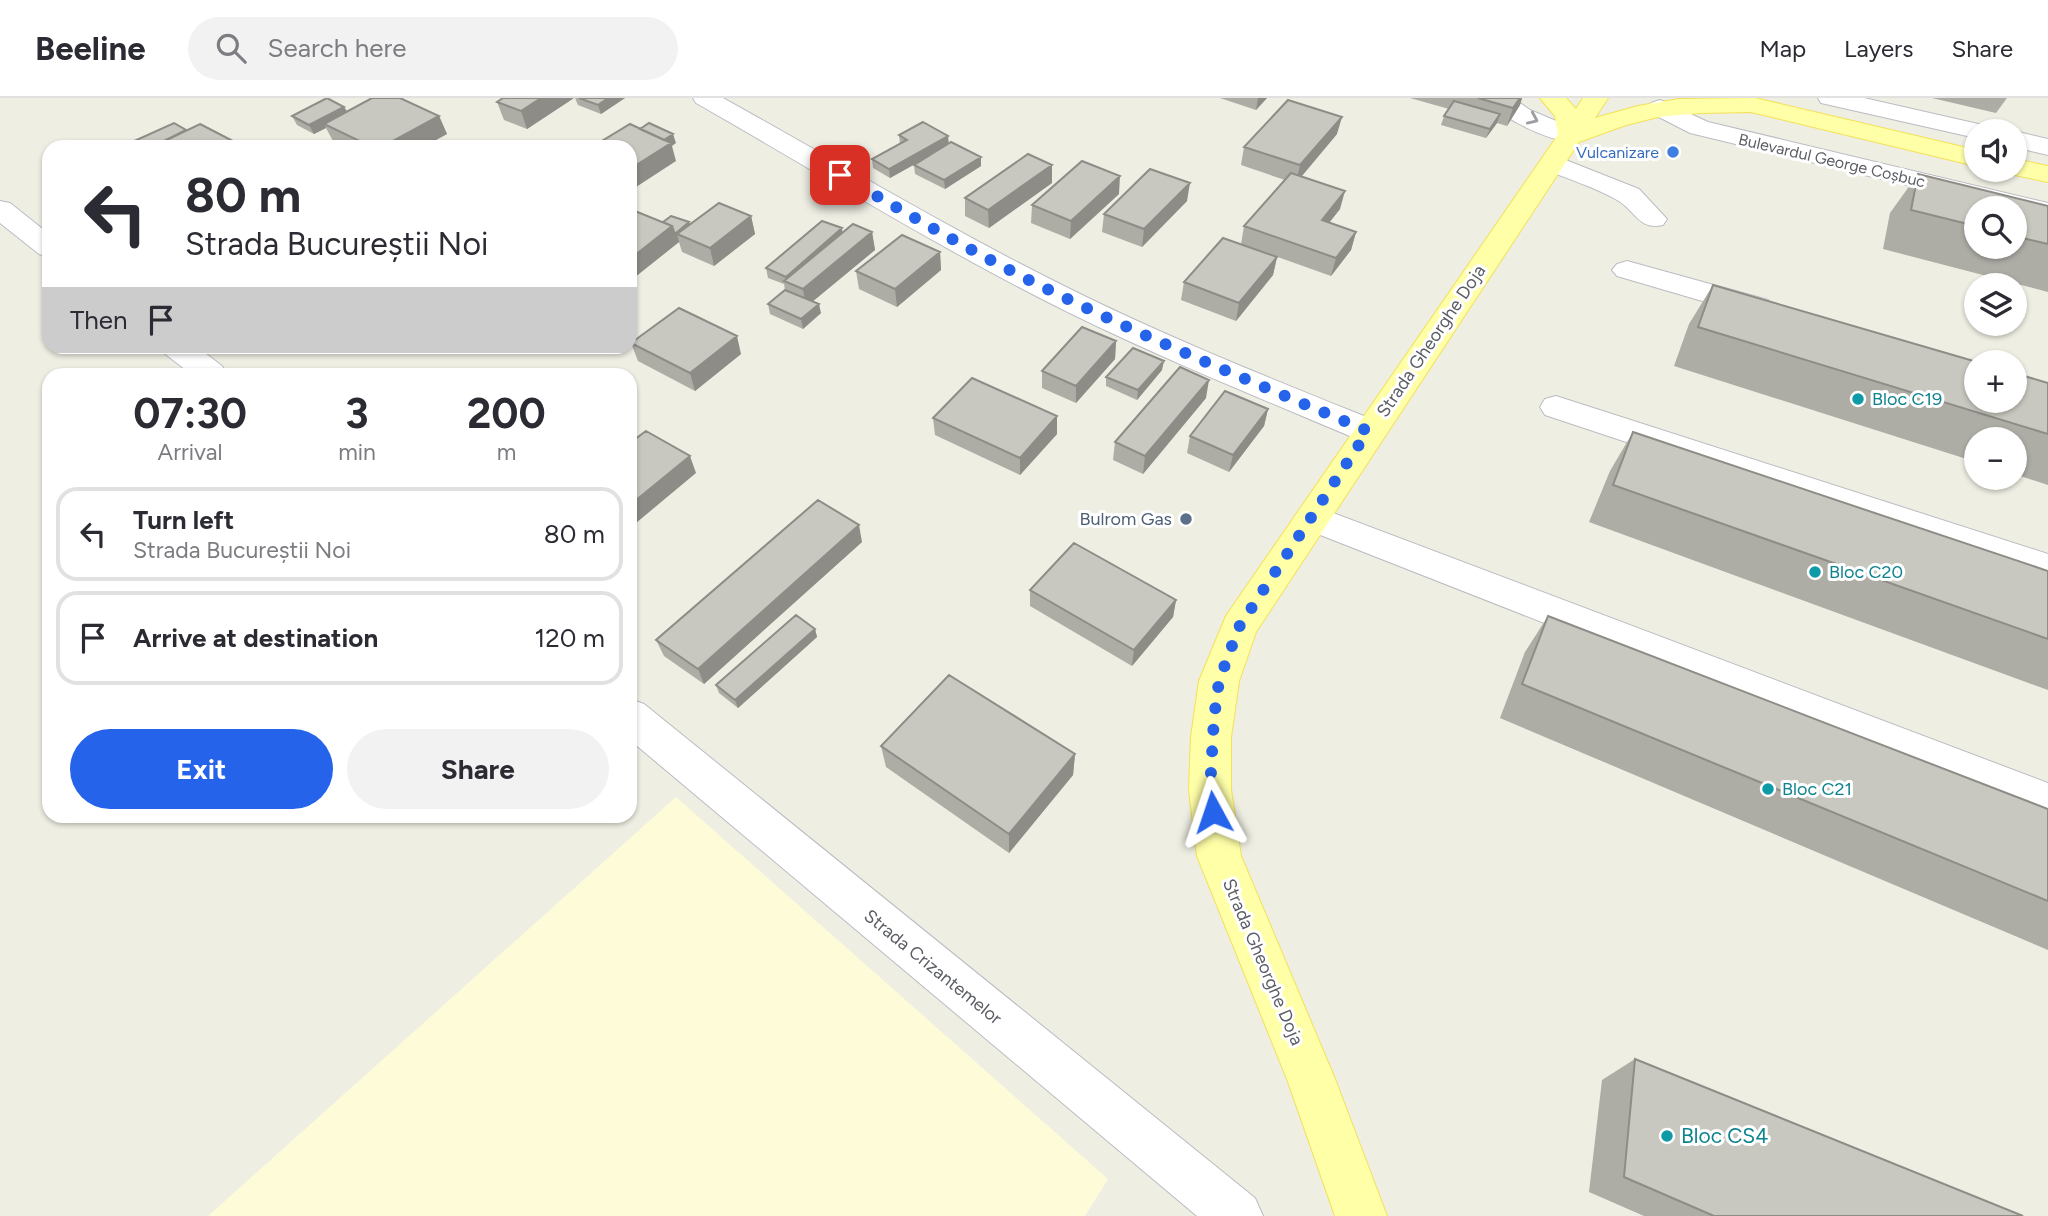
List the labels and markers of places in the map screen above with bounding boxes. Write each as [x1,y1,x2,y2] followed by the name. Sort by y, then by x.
[1576,143,1659,162] place label: Vulcanizare
[1665,144,1681,160] marker: Vulcanizare
[810,145,870,205] pin
[1872,388,1942,410] place label: Bloc C19
[1850,391,1866,407] marker: Bloc C19
[1079,508,1172,530] place label: Bulrom Gas
[1178,511,1194,527] marker: Bulrom Gas
[1829,561,1903,583] place label: Bloc C20
[1807,564,1823,580] marker: Bloc C20
[1782,778,1852,800] place label: Bloc C21
[1760,781,1776,797] marker: Bloc C21
[1681,1123,1768,1148] place label: Bloc CS4
[1659,1128,1675,1144] marker: Bloc CS4

